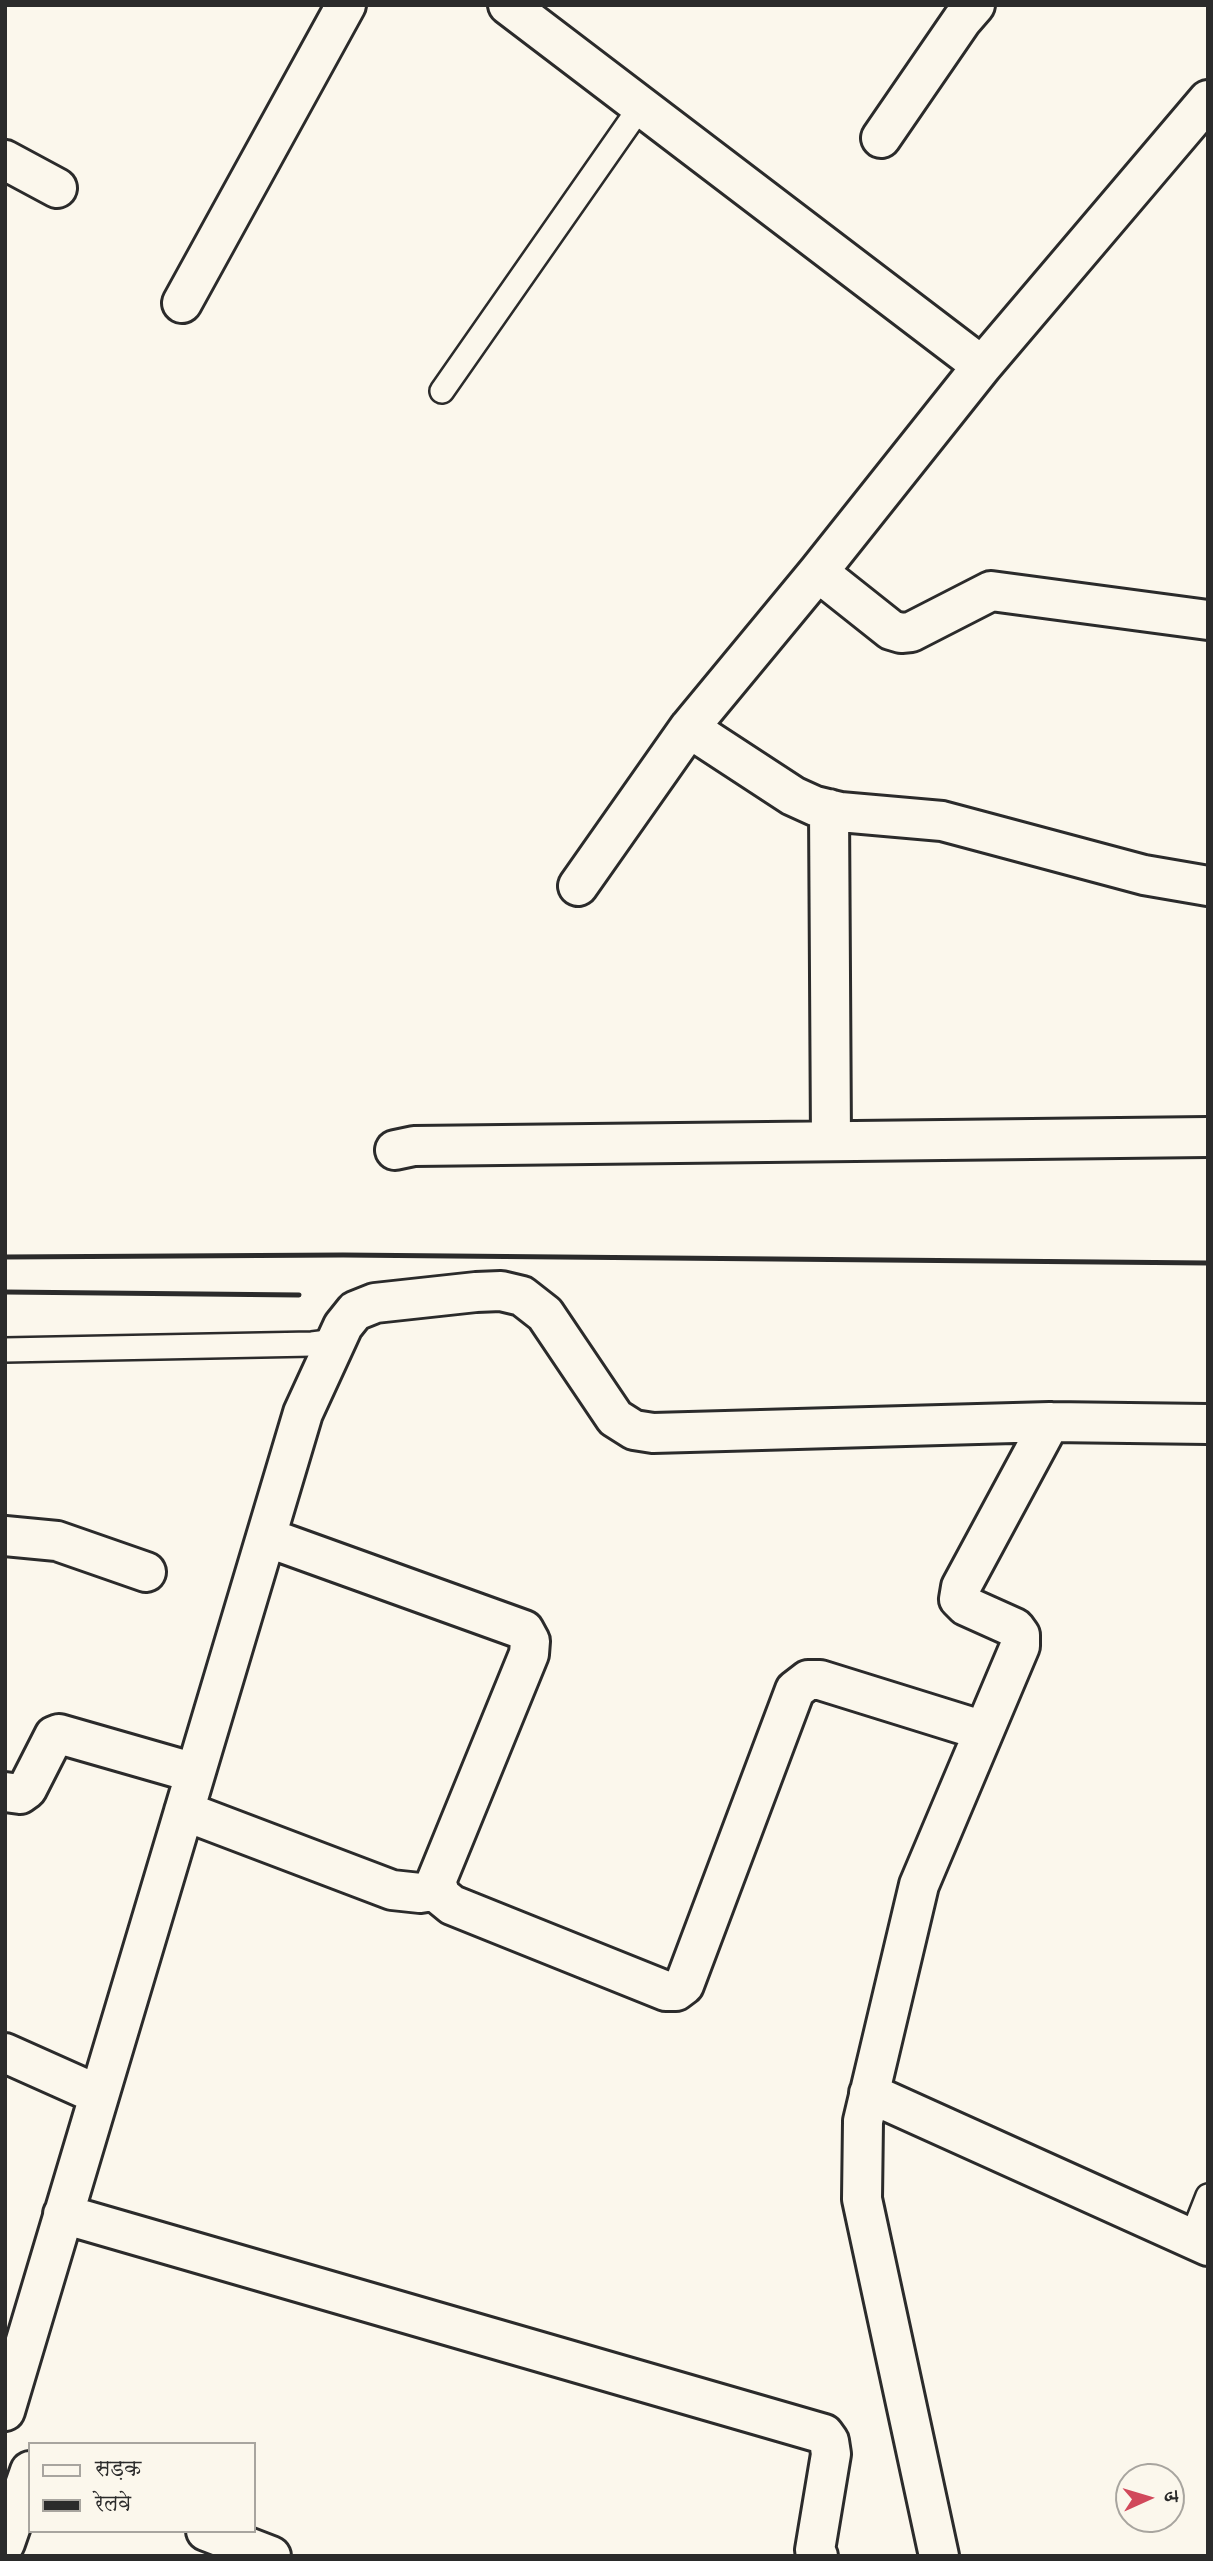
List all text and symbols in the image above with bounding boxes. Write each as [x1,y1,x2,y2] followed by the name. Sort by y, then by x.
[28,2442,256,2533] legend
[95,2456,141,2486] text: सड़क
[1115,2463,1185,2533] north arrow
[1156,2490,1183,2503] text: उ
[95,2491,131,2521] text: रेलवे

